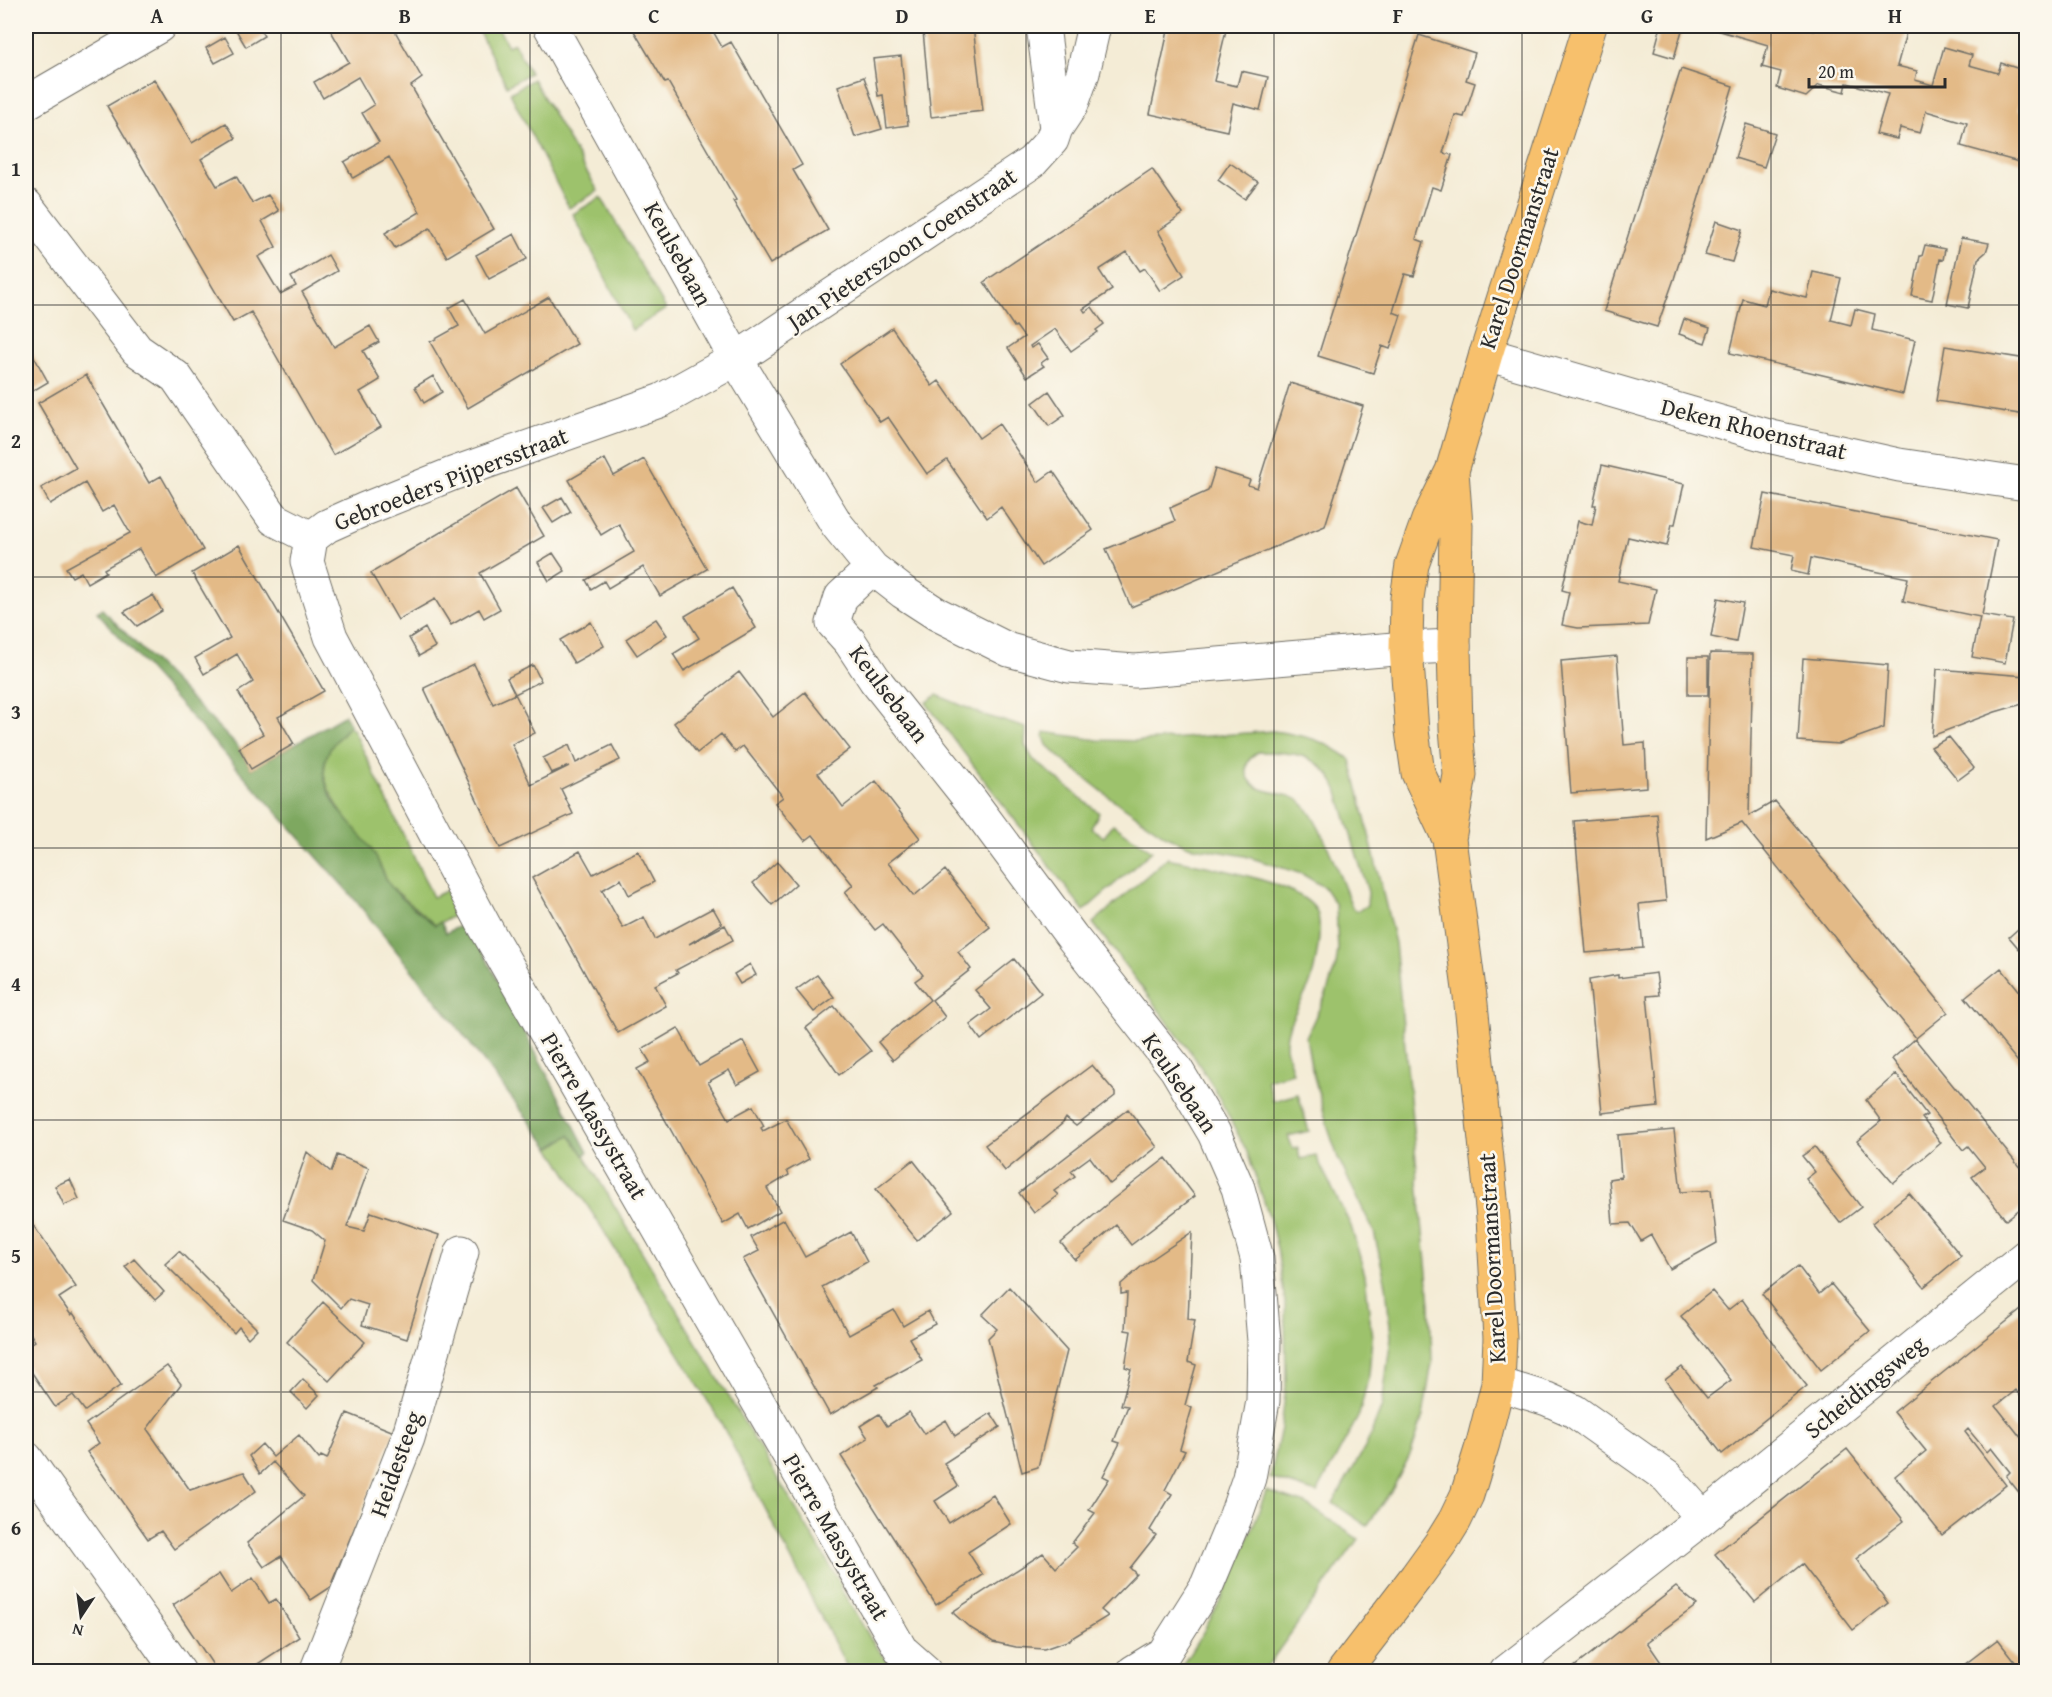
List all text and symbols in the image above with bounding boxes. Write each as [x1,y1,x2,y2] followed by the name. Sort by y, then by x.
[151,1,164,30] text: A
[399,1,411,30] text: B
[648,1,660,30] text: C
[895,1,909,30] text: D
[1145,1,1156,30] text: E
[1393,1,1403,30] text: F
[1641,1,1653,30] text: G
[1888,1,1902,30] text: H
[1809,51,1946,89] scale bar
[1818,58,1854,85] text: 20 m
[1469,142,1568,353] street label: Karel Doormanstraat
[11,154,21,183] text: 1
[777,158,1024,340] street label: Jan Pieterszoon Coenstraat
[635,195,722,313] street label: Keulsebaan
[1657,388,1851,469] street label: Deken Rhoenstraat
[329,418,573,539] street label: Gebroeders Pijpersstraat
[11,426,21,455] text: 2
[841,637,938,750] street label: Keulsebaan
[11,697,21,726] text: 3
[11,969,21,998] text: 4
[1134,1025,1227,1140] street label: Keulsebaan
[532,1026,657,1206] street label: Pierre Massystraat
[1468,1151,1514,1364] street label: Karel Doormanstraat
[11,1241,21,1270] text: 5
[1796,1326,1933,1447] street label: Scheidingsweg
[360,1406,431,1522] street label: Heidesteeg
[774,1447,899,1627] street label: Pierre Massystraat
[11,1513,21,1542] text: 6
[51,1586,111,1646] north arrow
[69,1618,86,1644] text: N

